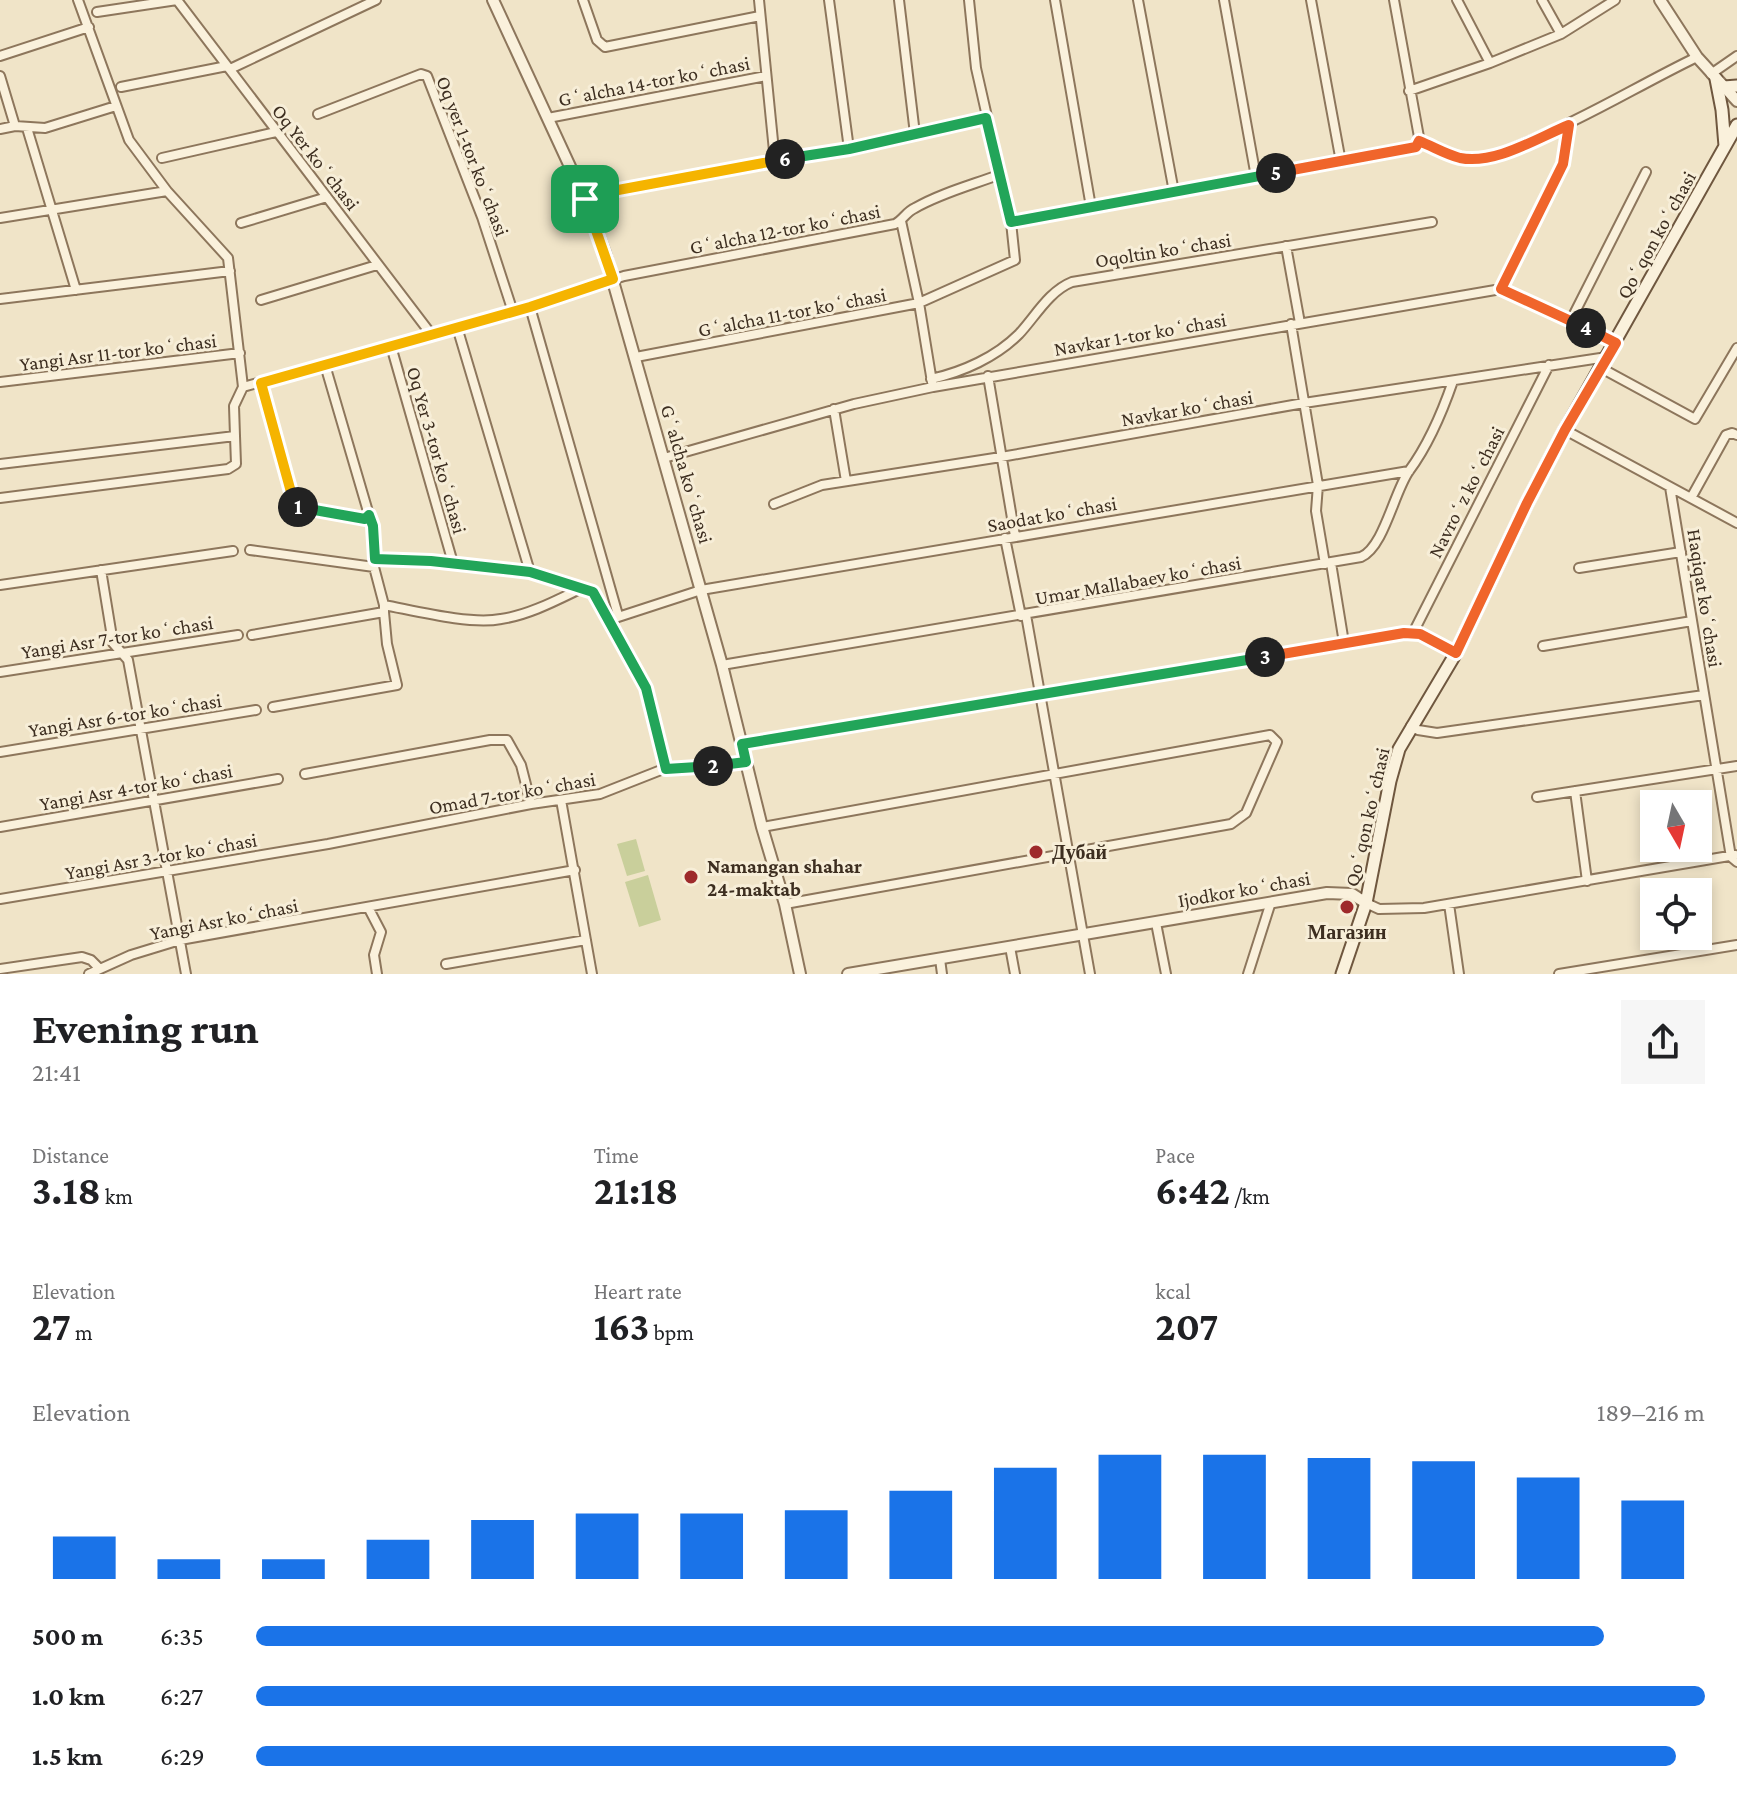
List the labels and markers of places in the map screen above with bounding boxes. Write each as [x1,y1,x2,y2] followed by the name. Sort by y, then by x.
[765,139,805,179] pin: 6
[1256,153,1296,193] pin: 5
[551,165,619,233] pin
[1566,308,1606,348] pin: 4
[278,487,318,527] pin: 1
[1245,637,1285,677] pin: 3
[693,746,733,786] pin: 2
[1052,841,1107,864] place label: Дубай
[1027,843,1045,861] marker: Дубай
[707,855,862,900] place label: Namangan shahar 24-maktab
[682,868,700,886] marker: Namangan shahar 24-maktab
[1338,898,1356,916] marker: Магазин
[1307,921,1387,943] place label: Магазин

